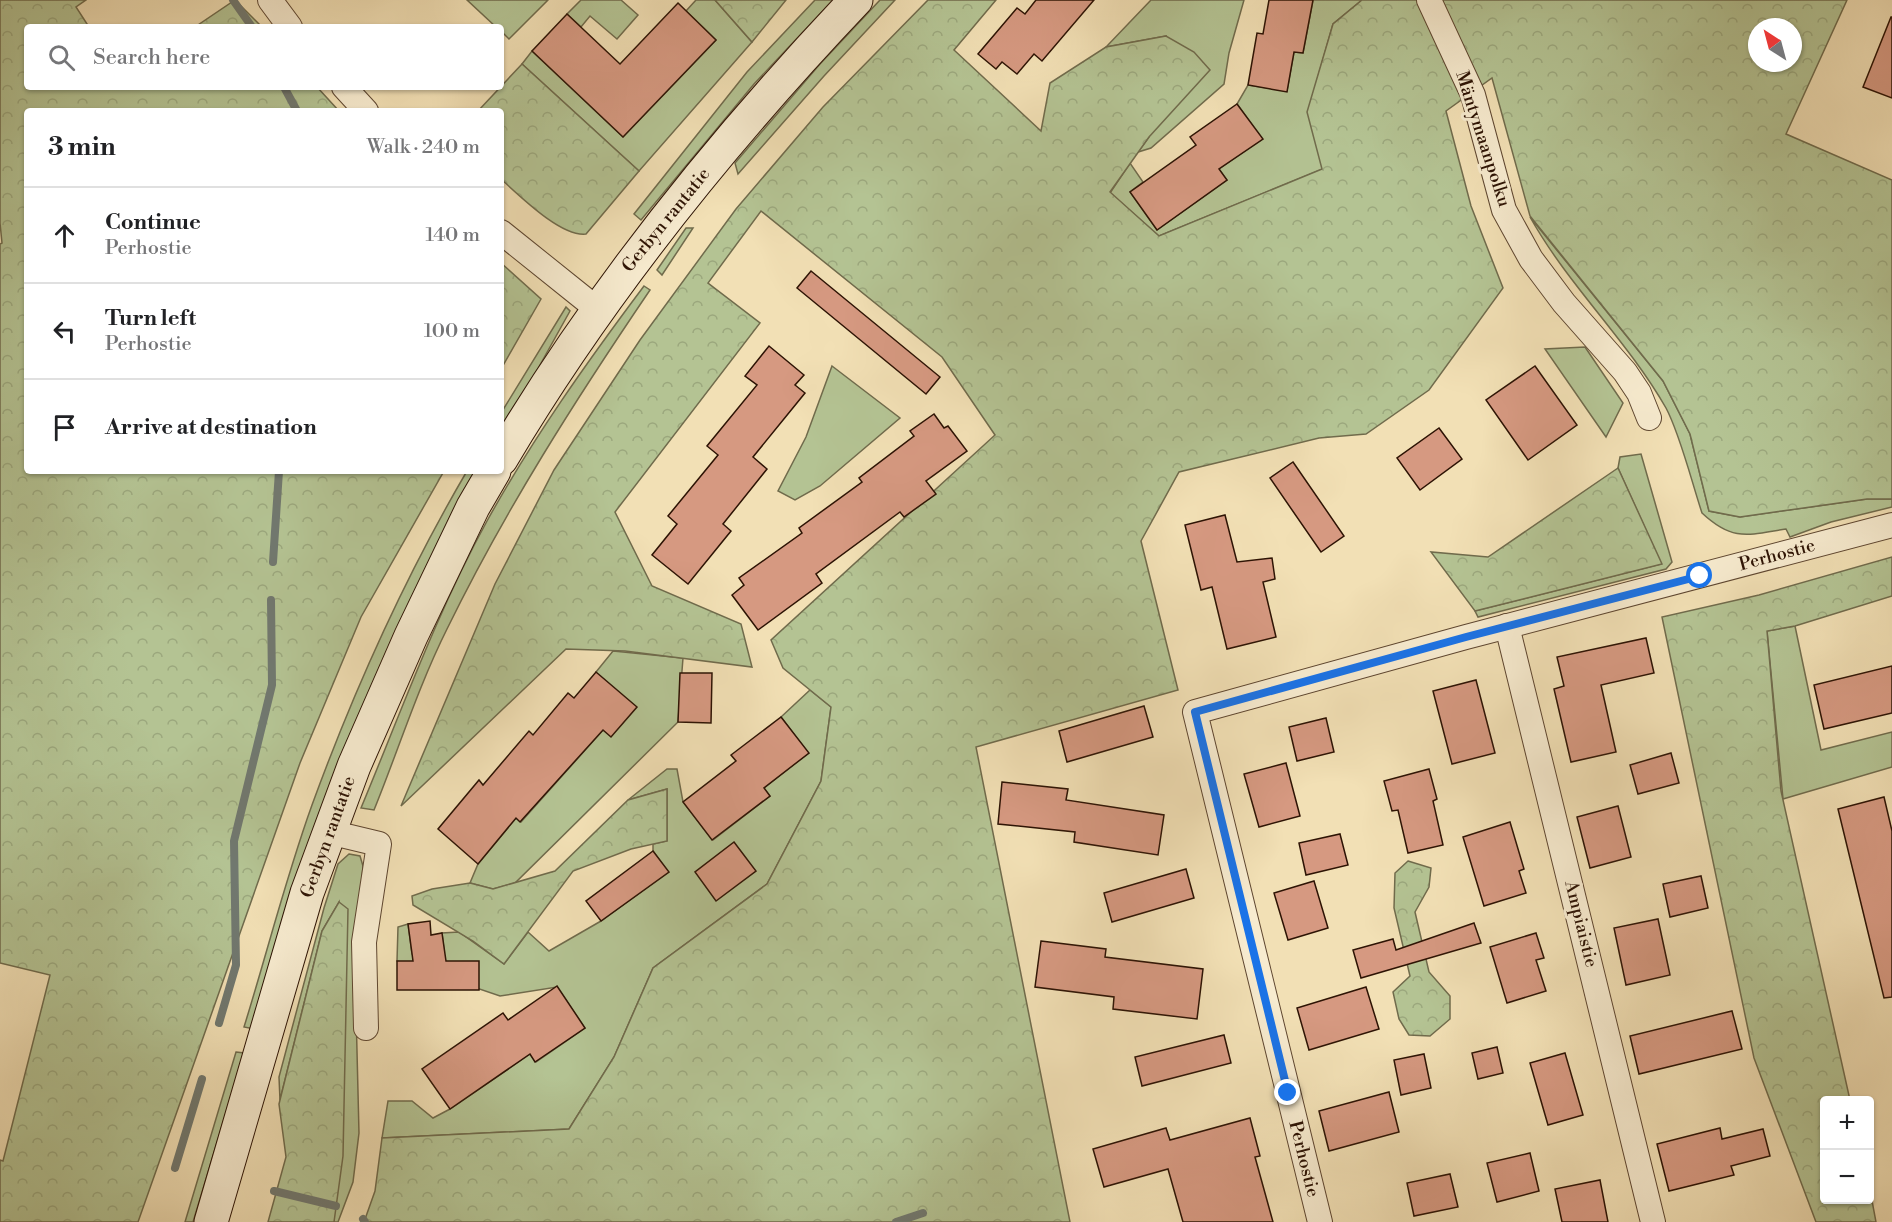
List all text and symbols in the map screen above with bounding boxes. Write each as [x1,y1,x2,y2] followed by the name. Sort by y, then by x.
[1748,18,1802,72] north arrow
[24,24,504,90] search box
[45,41,78,74] icon: search
[93,44,210,71] text: Search here
[1450,68,1516,211] street label: Mäntymaanpolku
[48,131,116,163] text: 3 min
[367,135,480,160] text: Walk · 240 m
[617,163,715,277] street label: Gerbyn rantatie
[105,209,201,236] text: Continue
[48,219,81,252] icon: ahead
[425,223,480,248] text: 140 m
[105,236,192,261] text: Perhostie
[105,305,196,332] text: Turn left
[48,315,81,348] icon: left
[424,319,480,344] text: 100 m
[105,332,192,357] text: Perhostie
[48,411,81,444] icon: arrive
[105,414,317,441] text: Arrive at destination
[1736,534,1818,576] street label: Perhostie
[1686,562,1712,588] route start
[295,773,361,901] street label: Gerbyn rantatie
[1559,877,1603,970] street label: Ampiaistie
[1274,1079,1300,1105] route end
[1820,1096,1874,1204] map controls
[1820,1096,1874,1150] button: +
[1283,1118,1325,1200] street label: Perhostie
[1820,1150,1874,1204] button: −

